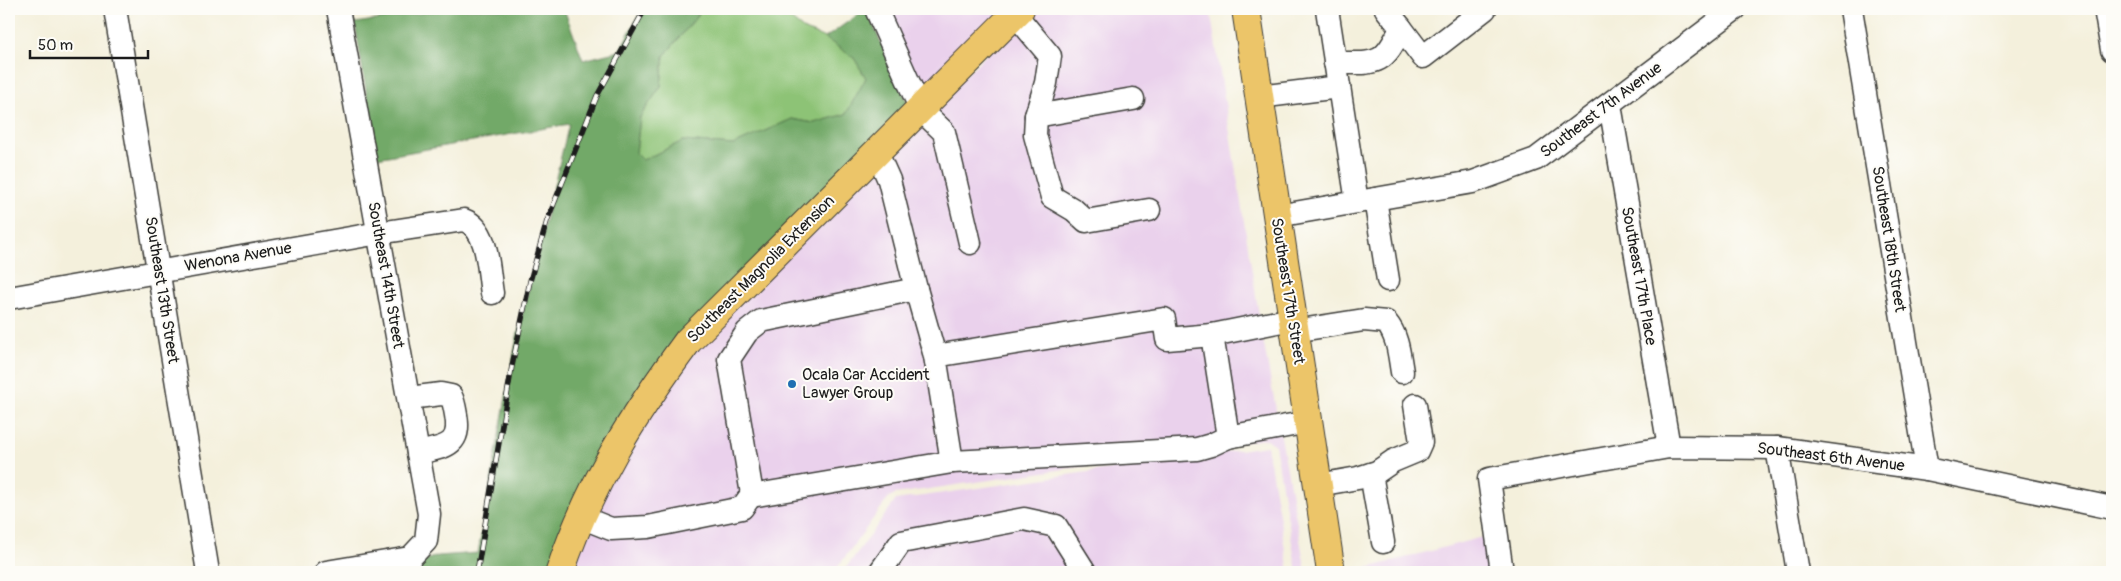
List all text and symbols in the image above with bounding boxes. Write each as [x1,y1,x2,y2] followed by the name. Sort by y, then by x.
[30,28,148,60] scale bar
[38,36,73,55] text: 50 m
[1536,58,1666,162] street label: Southeast 7th Avenue
[1868,165,1910,314] street label: Southeast 18th Street
[683,191,839,347] street label: Southeast Magnolia Extension
[363,200,409,350] street label: Southeast 14th Street
[1617,205,1661,347] street label: Southeast 17th Place
[141,215,184,365] street label: Southeast 13th Street
[1267,216,1310,366] street label: Southeast 17th Street
[183,238,293,276] street label: Wenona Avenue
[802,365,930,403] place label: Ocala Car Accident Lawyer Group
[786,378,798,390] marker: Ocala Car Accident Lawyer Group
[1756,438,1906,476] street label: Southeast 6th Avenue

